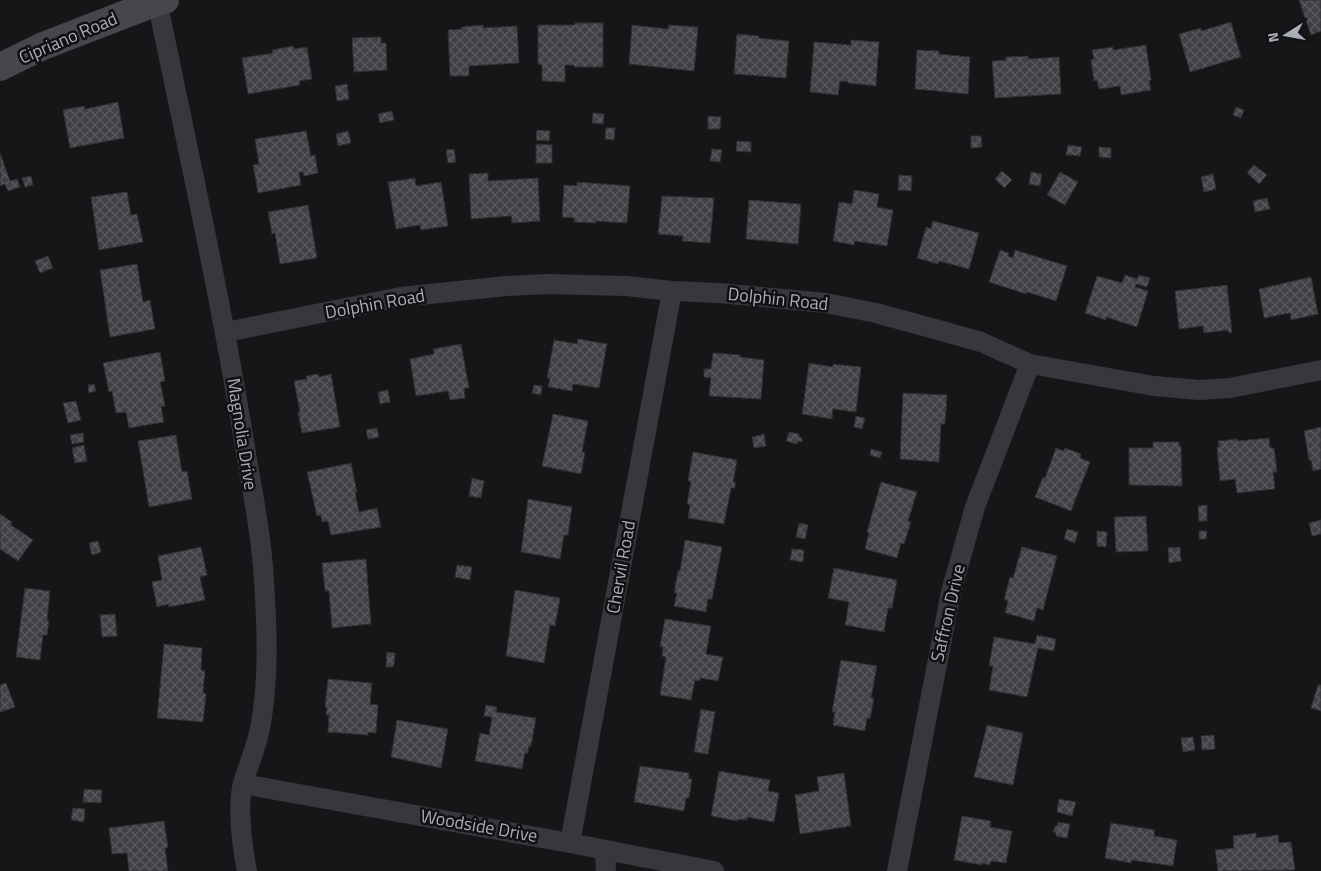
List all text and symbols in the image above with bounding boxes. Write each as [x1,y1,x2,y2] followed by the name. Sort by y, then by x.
[14,5,121,70] street label: Cipriano Road
[1261,10,1311,60] north arrow
[1262,31,1284,44] text: N
[726,280,830,317] street label: Dolphin Road
[323,281,427,326] street label: Dolphin Road
[220,376,265,492] street label: Magnolia Drive
[599,518,642,616] street label: Chervil Road
[923,562,972,664] street label: Saffron Drive
[418,802,540,849] street label: Woodside Drive

